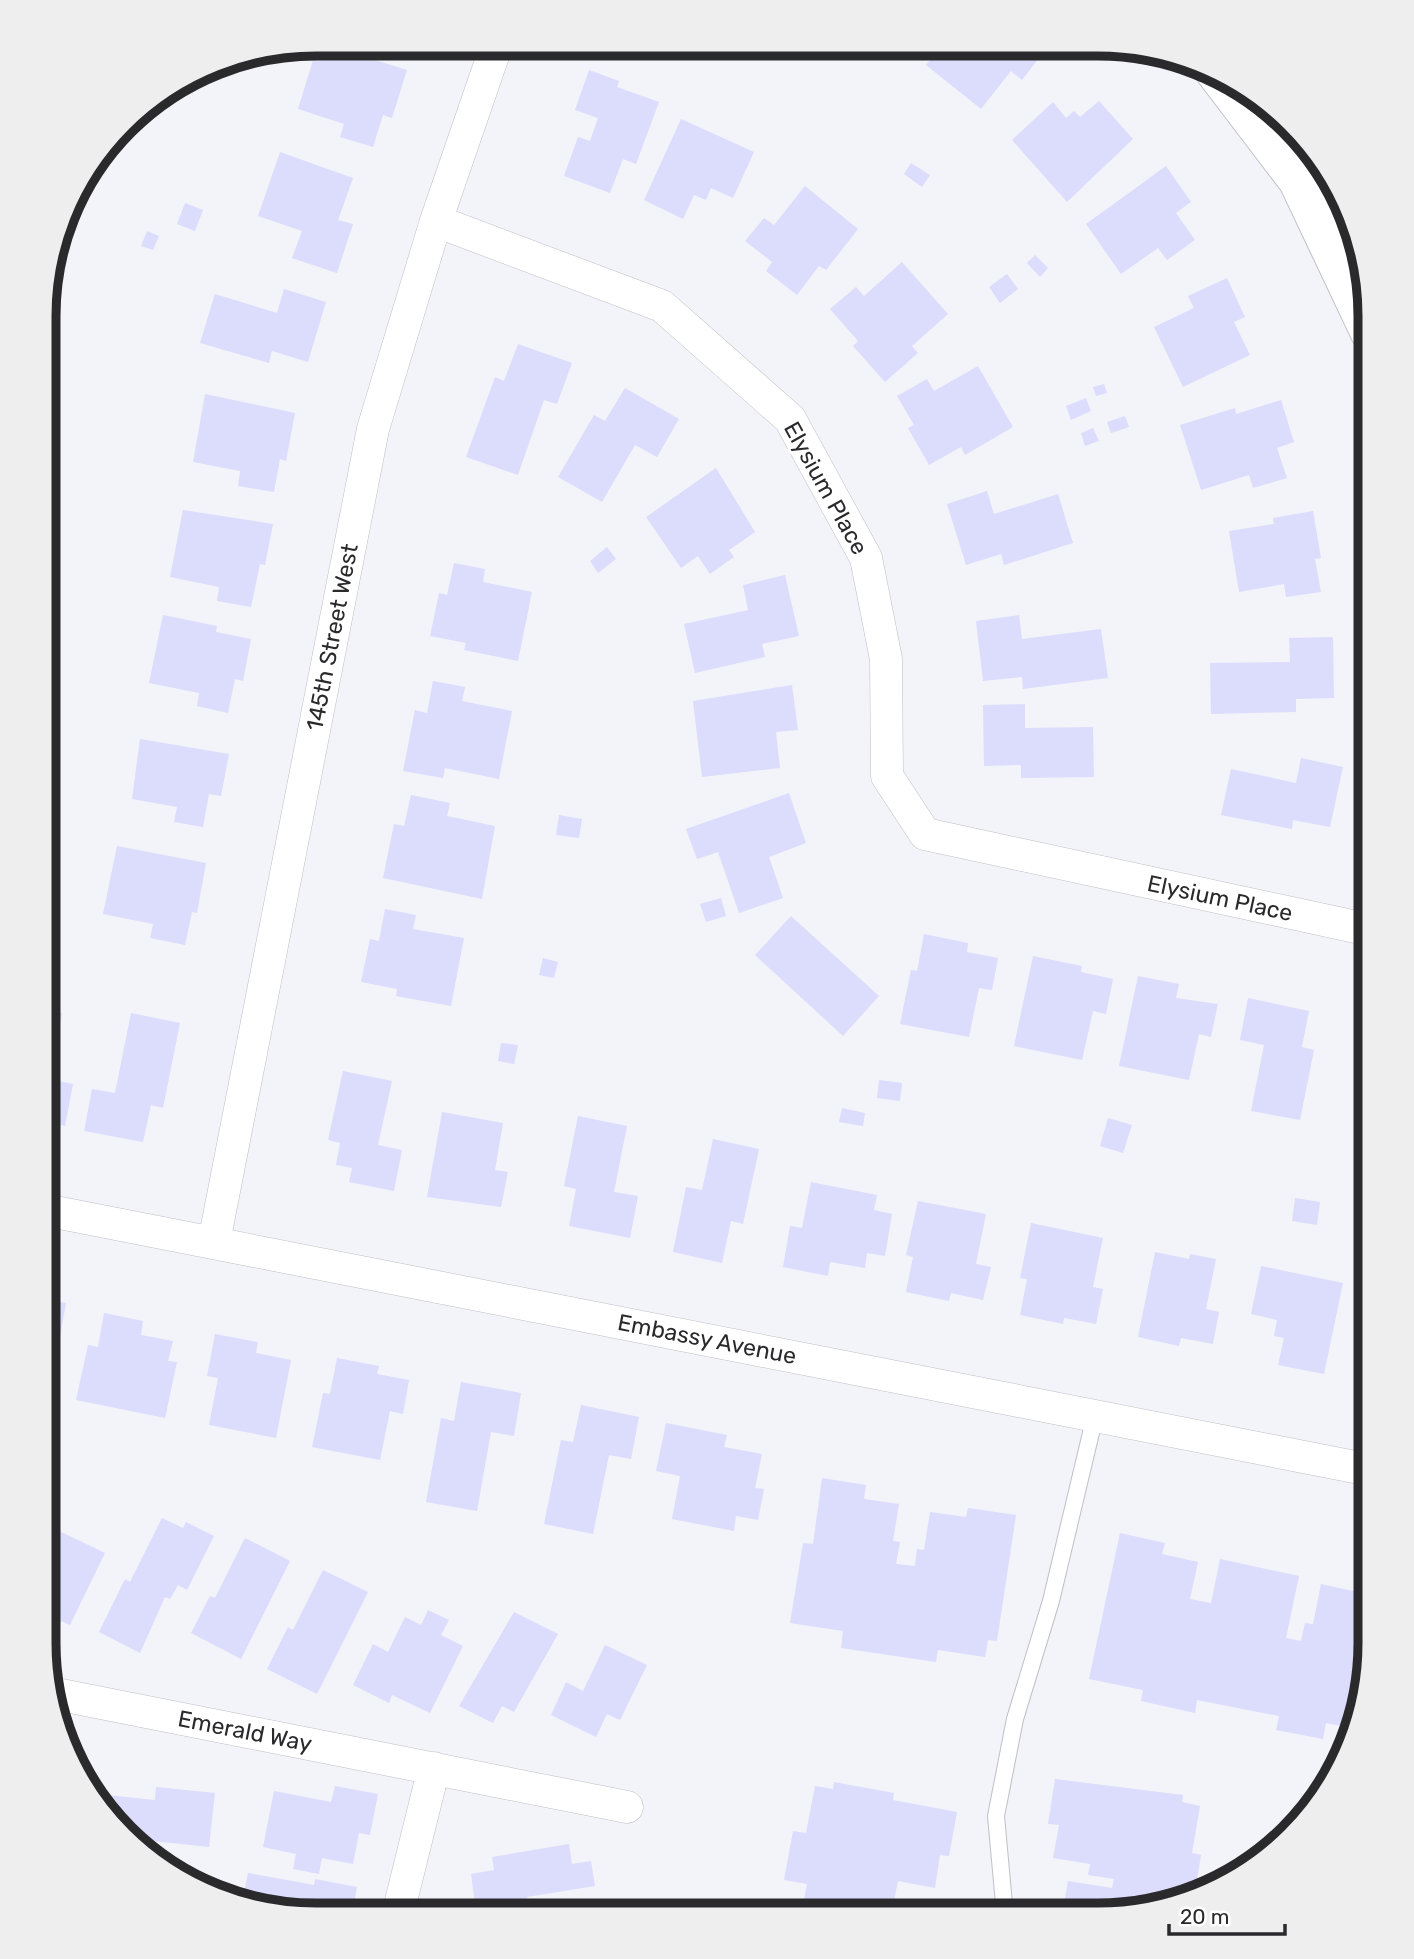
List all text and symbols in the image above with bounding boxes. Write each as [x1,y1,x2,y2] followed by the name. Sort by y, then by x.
[778,417,874,559] street label: Elysium Place
[300,541,364,733] street label: 145th Street West
[1145,869,1295,927] street label: Elysium Place
[615,1308,799,1370] street label: Embassy Avenue
[176,1704,315,1758] street label: Emerald Way
[1169,1892,1284,1936] scale bar
[1180,1904,1229,1929] text: 20 m

